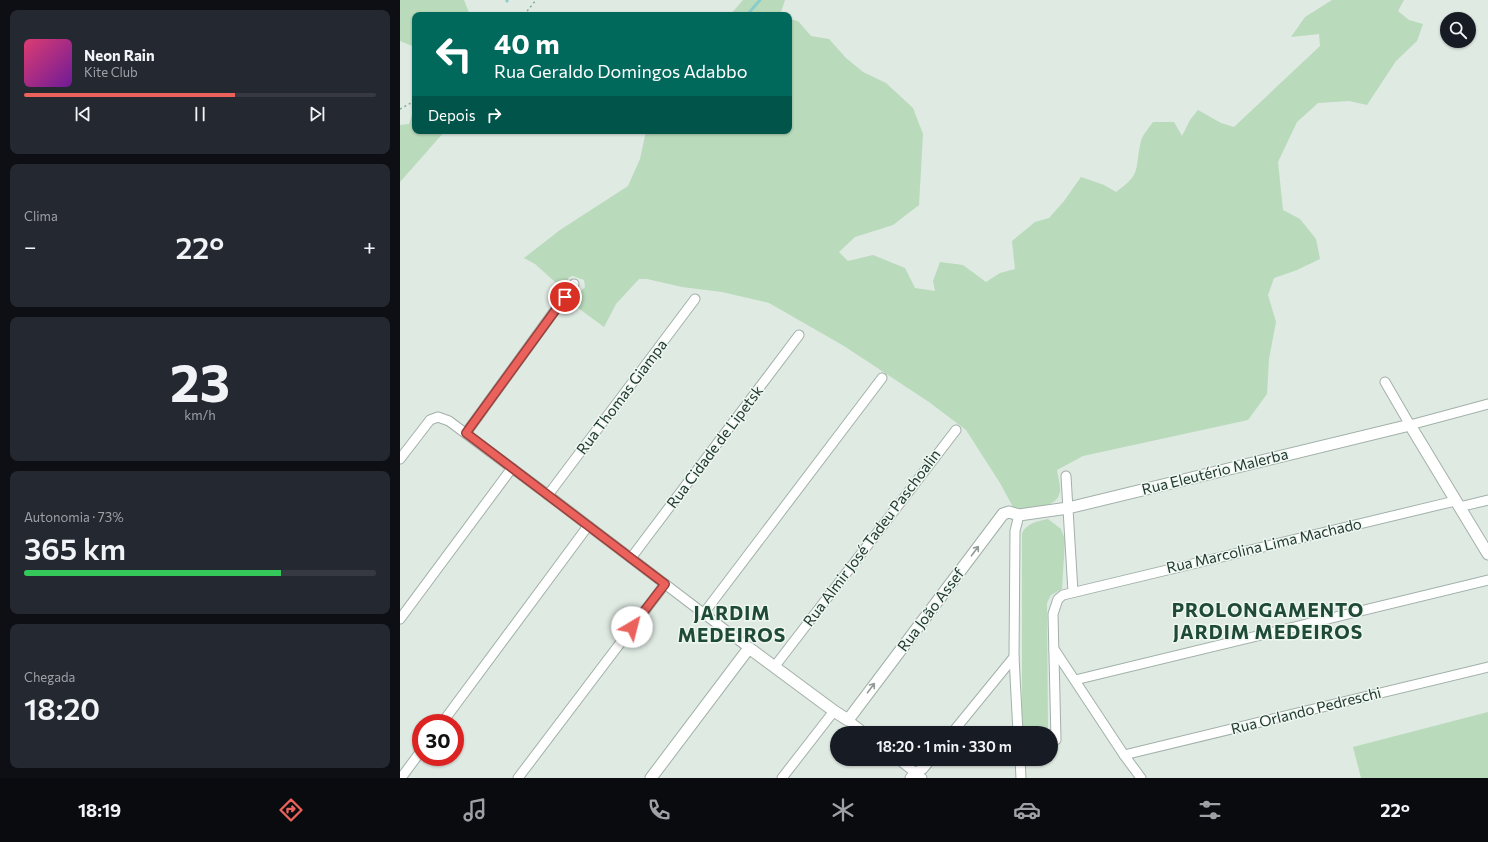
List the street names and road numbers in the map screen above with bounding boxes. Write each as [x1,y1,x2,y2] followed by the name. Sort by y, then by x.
[572,335,670,457] street label: Rua Thomas Giampa
[662,382,766,511] street label: Rua Cidade de Lipetsk
[1140,444,1290,498] street label: Rua Eleutério Malerba
[799,445,944,629] street label: Rua Almir José Tadeu Paschoalin
[1164,514,1363,576] street label: Rua Marcolina Lima Machado
[893,564,967,655] street label: Rua João Assef
[1229,683,1383,737] street label: Rua Orlando Pedreschi

